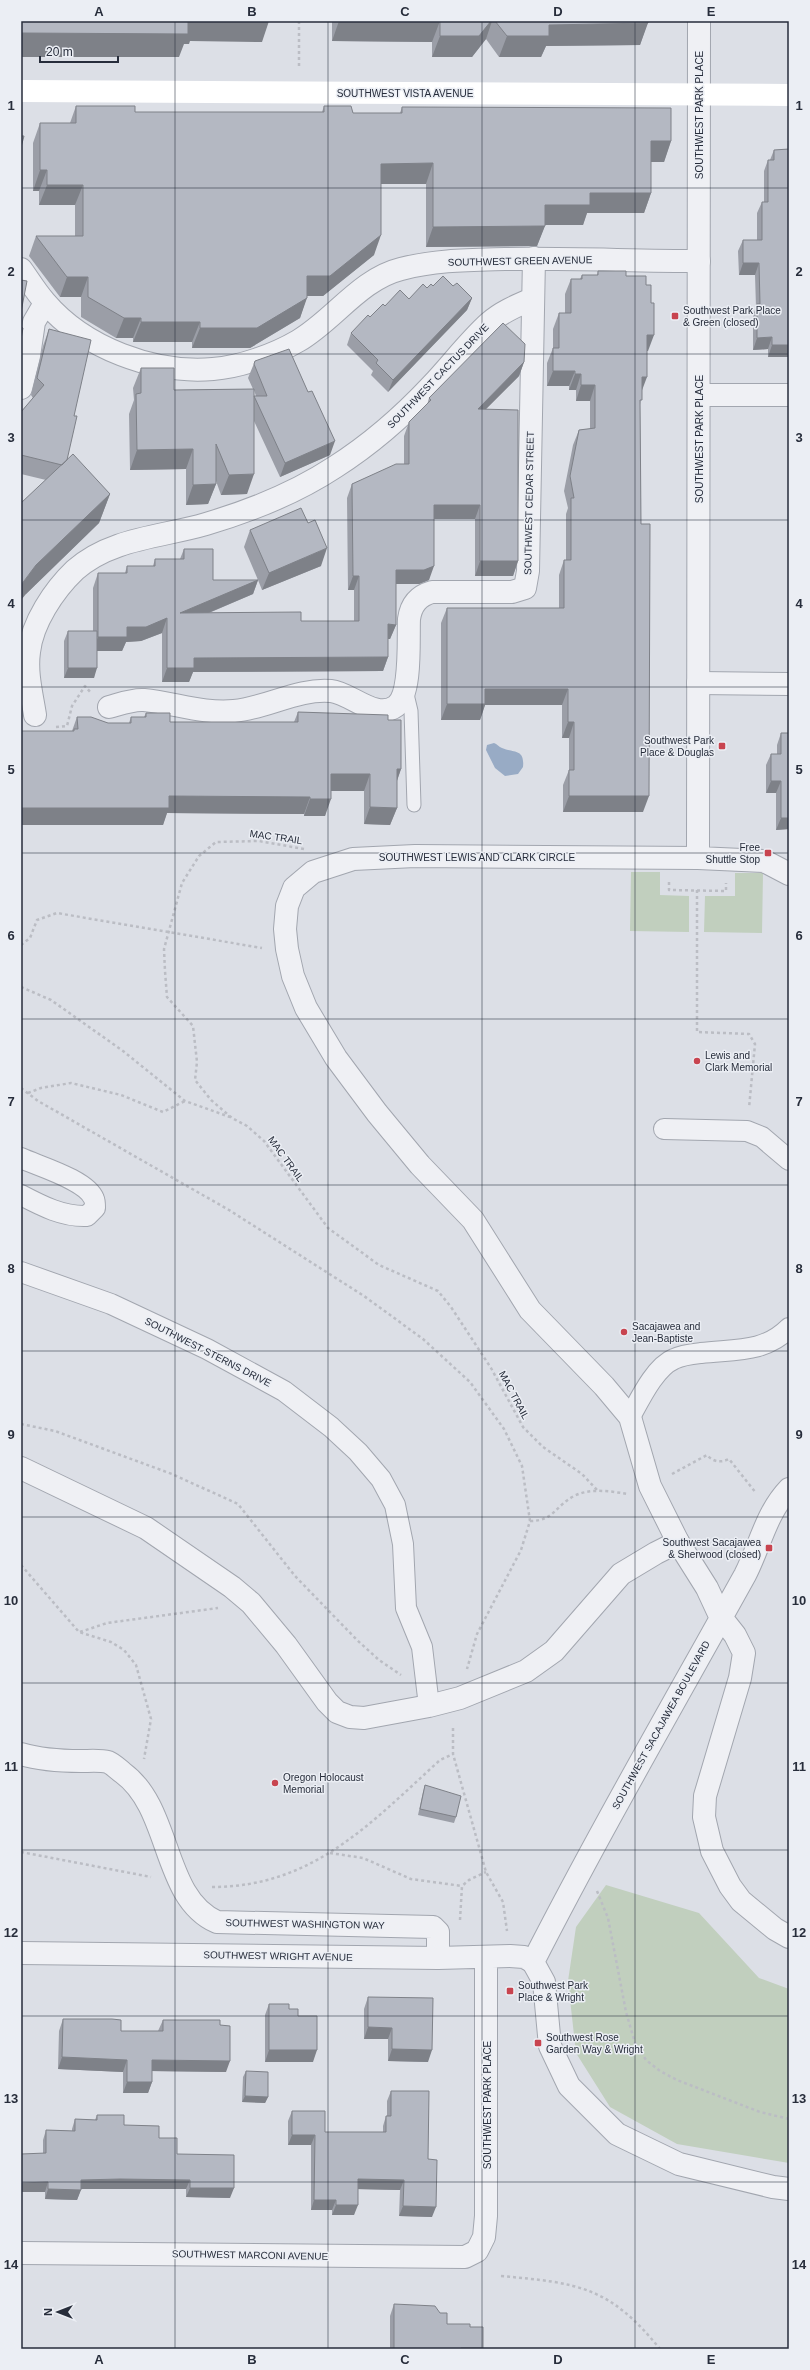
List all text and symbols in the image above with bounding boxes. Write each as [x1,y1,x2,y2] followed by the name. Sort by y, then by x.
[94,4,104,19] text: A
[247,4,257,19] text: B
[400,4,410,19] text: C
[553,4,563,19] text: D
[707,4,716,19] text: E
[40,38,118,64] scale bar
[46,45,73,59] text: 20 m
[694,50,705,179] street label: SOUTHWEST PARK PLACE
[337,88,474,99] street label: SOUTHWEST VISTA AVENUE
[7,98,15,113] text: 1
[795,98,803,113] text: 1
[448,254,593,268] street label: SOUTHWEST GREEN AVENUE
[7,264,15,279] text: 2
[795,264,803,279] text: 2
[683,305,781,328] place label: Southwest Park Place & Green (closed)
[670,311,680,321] marker: Southwest Park Place & Green (closed)
[385,321,491,431] street label: SOUTHWEST CACTUS DRIVE
[694,374,705,503] street label: SOUTHWEST PARK PLACE
[7,430,15,445] text: 3
[795,430,803,445] text: 3
[522,431,536,575] street label: SOUTHWEST CEDAR STREET
[7,596,15,611] text: 4
[795,596,803,611] text: 4
[640,735,715,758] place label: Southwest Park Place & Douglas
[717,741,727,751] marker: Southwest Park Place & Douglas
[7,762,15,777] text: 5
[795,762,803,777] text: 5
[249,828,304,846] street label: MAC TRAIL
[706,842,760,865] place label: Free Shuttle Stop
[763,848,773,858] marker: Free Shuttle Stop
[379,852,576,863] street label: SOUTHWEST LEWIS AND CLARK CIRCLE
[7,928,15,943] text: 6
[795,928,803,943] text: 6
[705,1050,772,1073] place label: Lewis and Clark Memorial
[692,1056,702,1066] marker: Lewis and Clark Memorial
[7,1094,15,1109] text: 7
[795,1094,803,1109] text: 7
[266,1134,306,1184] street label: MAC TRAIL
[7,1261,15,1276] text: 8
[795,1261,803,1276] text: 8
[143,1315,273,1389] street label: SOUTHWEST STERNS DRIVE
[632,1321,700,1344] place label: Sacajawea and Jean-Baptiste
[619,1327,629,1337] marker: Sacajawea and Jean-Baptiste
[497,1369,532,1421] street label: MAC TRAIL
[7,1427,15,1442] text: 9
[795,1427,803,1442] text: 9
[663,1537,761,1560] place label: Southwest Sacajawea & Sherwood (closed)
[764,1543,774,1553] marker: Southwest Sacajawea & Sherwood (closed)
[4,1593,18,1608] text: 10
[792,1593,806,1608] text: 10
[610,1639,712,1811] street label: SOUTHWEST SACAJAWEA BOULEVARD
[4,1759,18,1774] text: 11
[792,1759,806,1774] text: 11
[283,1772,364,1795] place label: Oregon Holocaust Memorial
[270,1778,280,1788] marker: Oregon Holocaust Memorial
[225,1917,385,1931] street label: SOUTHWEST WASHINGTON WAY
[4,1925,18,1940] text: 12
[792,1925,806,1940] text: 12
[203,1949,353,1963] street label: SOUTHWEST WRIGHT AVENUE
[518,1980,589,2003] place label: Southwest Park Place & Wright
[505,1986,515,1996] marker: Southwest Park Place & Wright
[546,2032,643,2055] place label: Southwest Rose Garden Way & Wright
[533,2038,543,2048] marker: Southwest Rose Garden Way & Wright
[482,2040,493,2169] street label: SOUTHWEST PARK PLACE
[4,2091,18,2106] text: 13
[792,2091,806,2106] text: 13
[172,2248,329,2262] street label: SOUTHWEST MARCONI AVENUE
[4,2257,19,2272] text: 14
[792,2257,807,2272] text: 14
[38,2292,78,2332] north arrow
[42,2308,54,2316] text: N
[94,2352,104,2367] text: A
[247,2352,257,2367] text: B
[400,2352,410,2367] text: C
[553,2352,563,2367] text: D
[707,2352,716,2367] text: E

